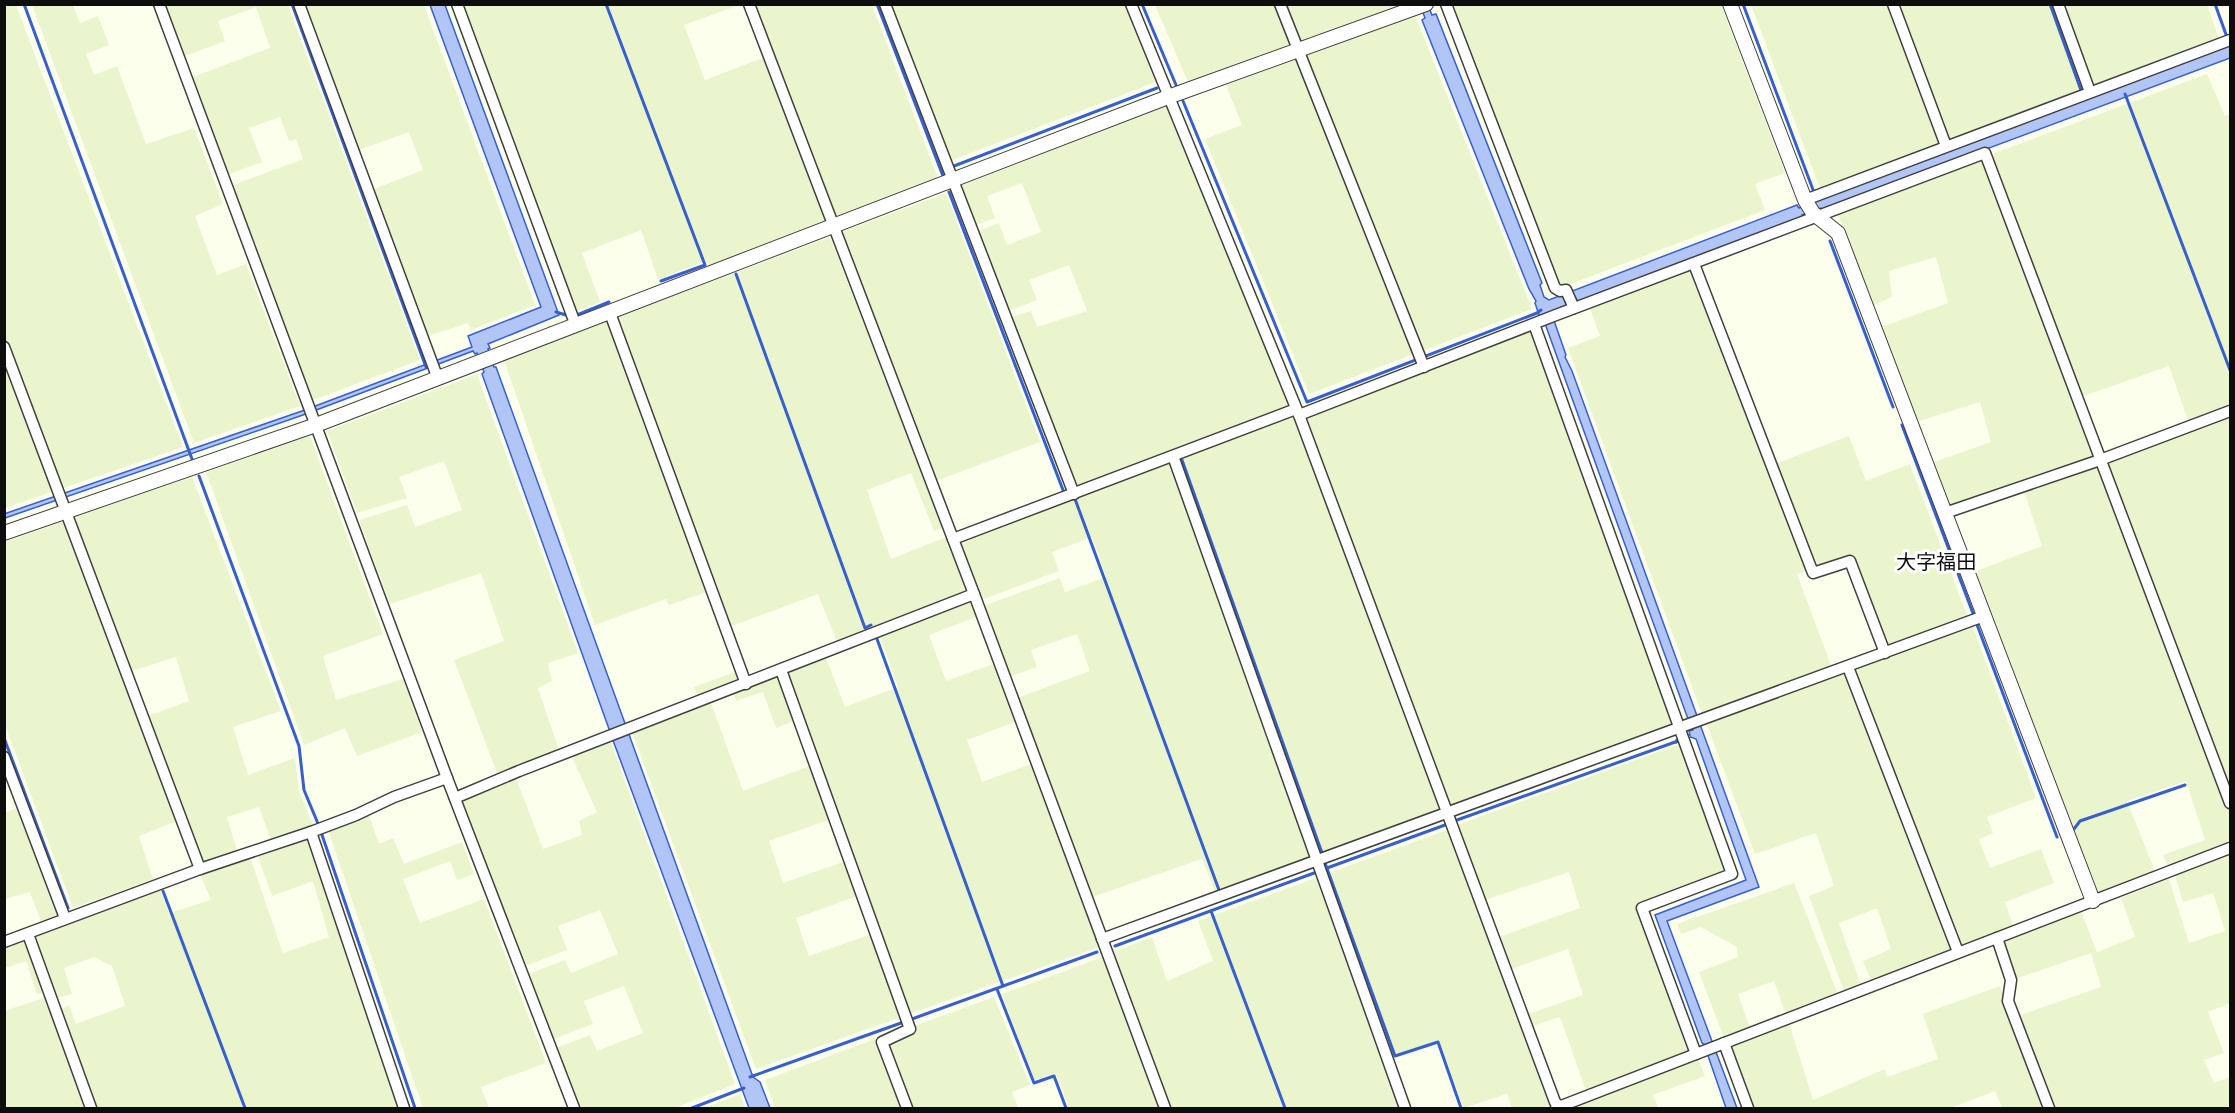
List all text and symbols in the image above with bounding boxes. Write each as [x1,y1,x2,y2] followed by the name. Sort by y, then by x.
[1896,548,1976,575] district label: 大字福田

